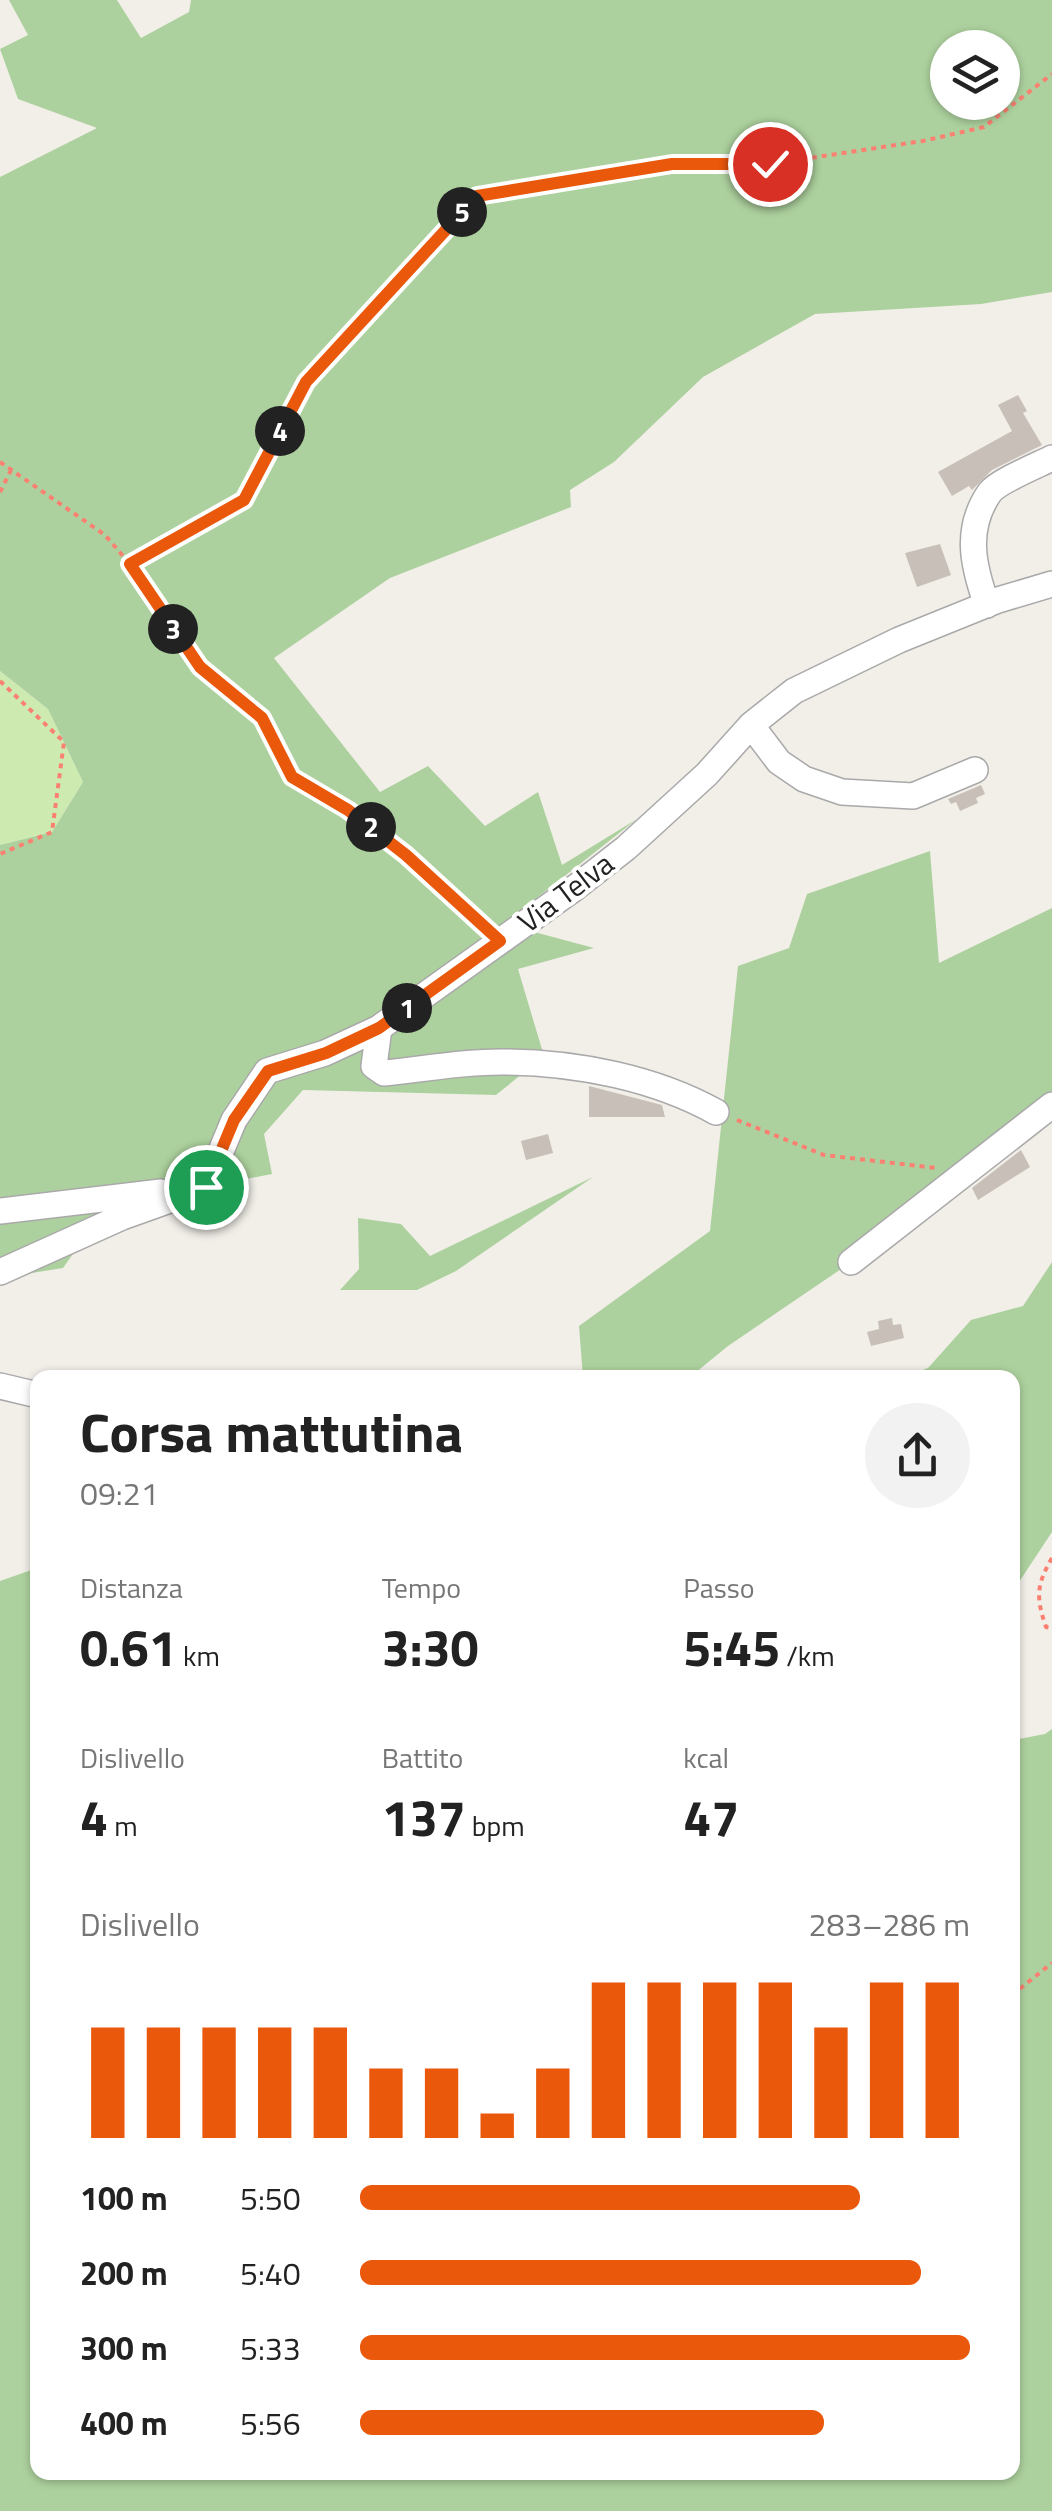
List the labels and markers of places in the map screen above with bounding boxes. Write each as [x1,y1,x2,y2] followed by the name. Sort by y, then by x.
[728,122,813,207] pin
[437,187,487,237] pin: 5
[255,406,305,456] pin: 4
[148,604,198,654] pin: 3
[346,802,396,852] pin: 2
[382,983,432,1033] pin: 1
[164,1145,249,1230] pin

